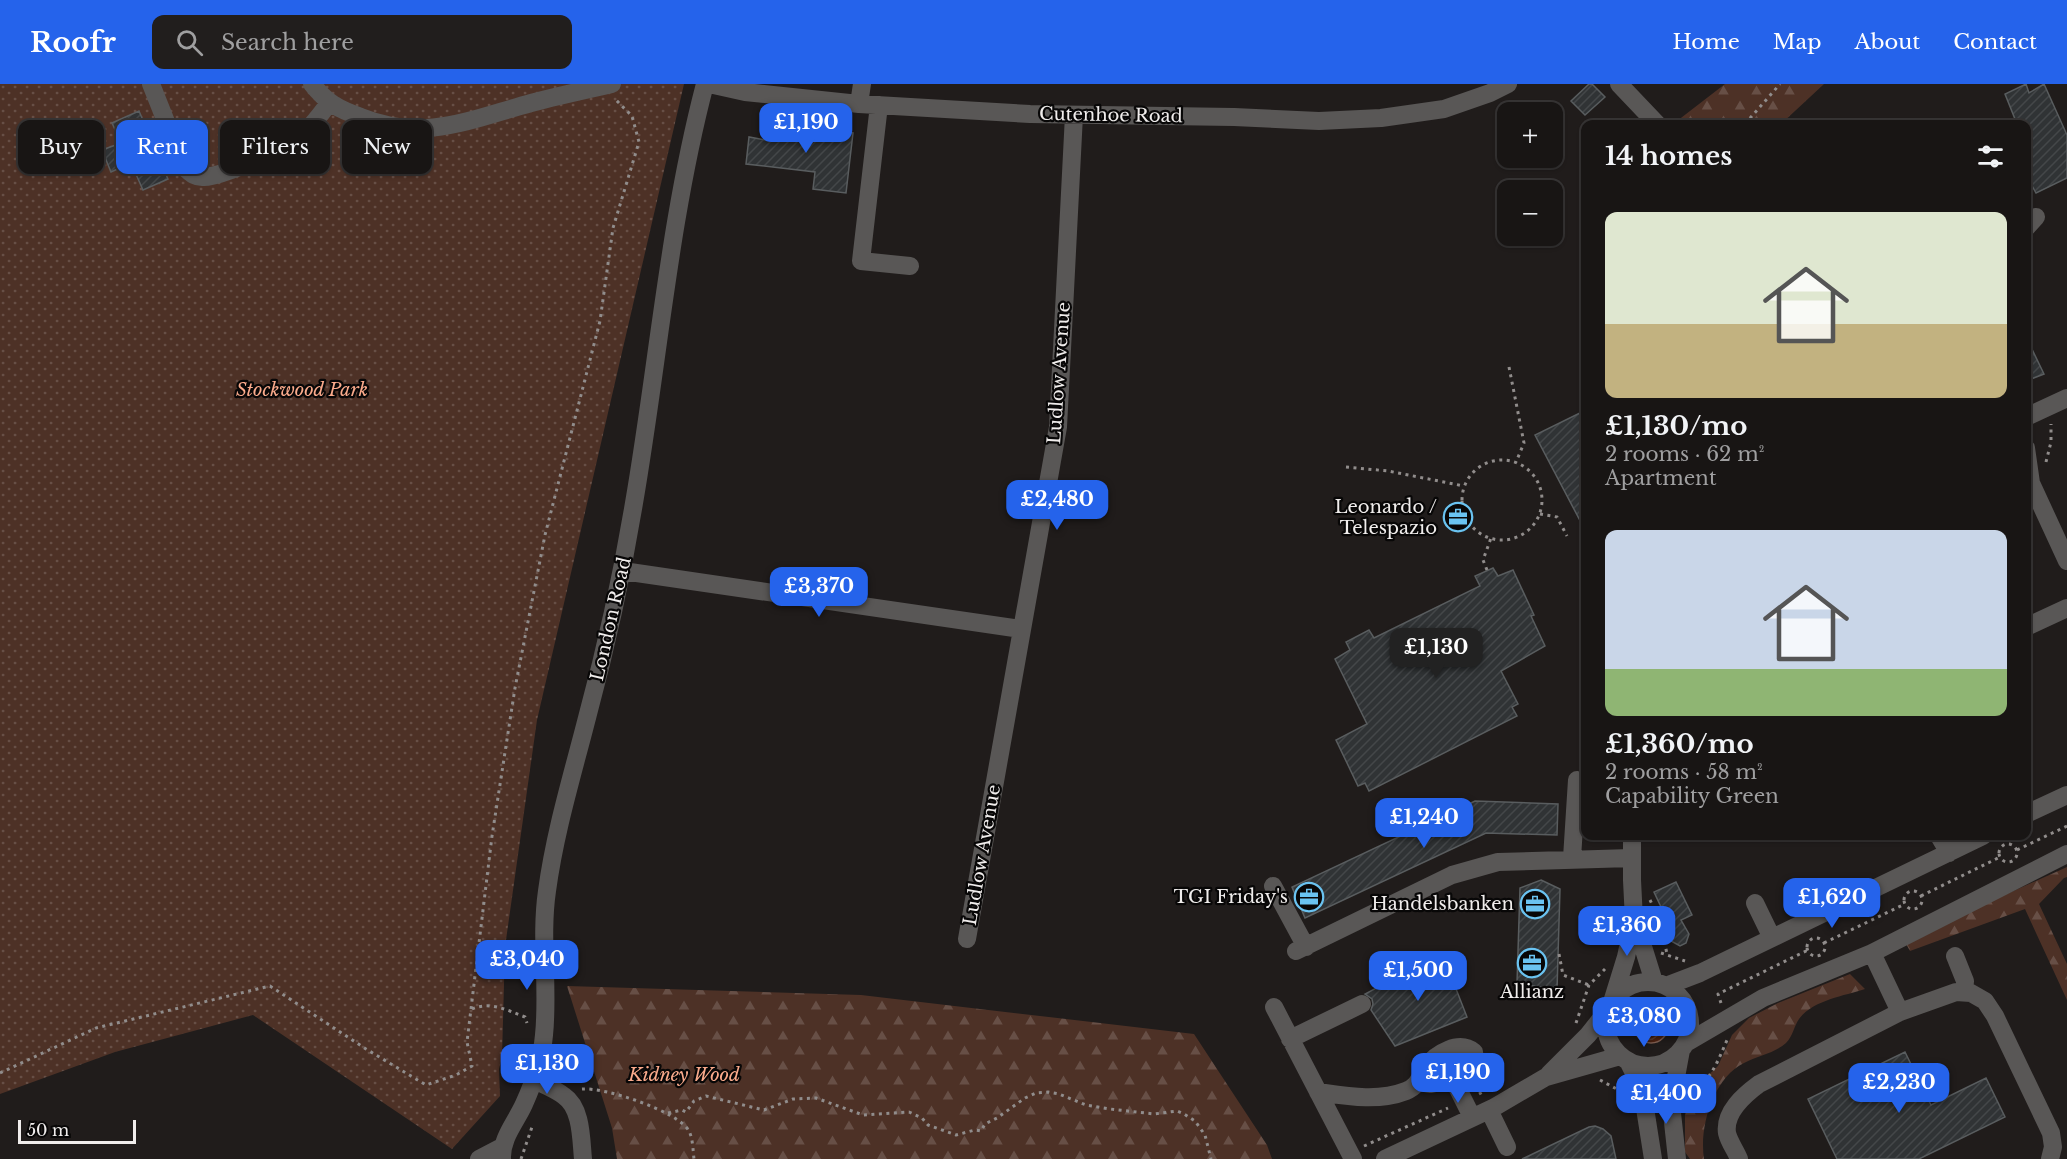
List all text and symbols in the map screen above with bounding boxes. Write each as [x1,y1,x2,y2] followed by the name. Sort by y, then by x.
[152,15,572,69] search box
[30,25,116,60] text: Roofr
[173,26,206,59] icon: search
[221,29,354,56] text: Search here
[1673,29,1740,55] text: Home
[1773,29,1821,55] text: Map
[1854,29,1920,55] text: About
[1953,29,2037,55] text: Contact
[1497,102,1563,246] map controls
[1497,102,1563,168] button: +
[757,103,855,154] pin: £1,190
[1039,103,1183,127] street label: Cutenhoe Road
[773,110,839,134] text: £1,190
[18,120,104,174] chip: Buy
[116,120,208,174] chip: Rent
[220,120,330,174] chip: Filters
[342,120,432,174] chip: New
[1605,140,1732,172] text: 14 homes
[1974,140,2007,173] icon: filters
[1497,180,1563,246] button: −
[1752,251,1860,359] icon: home
[1043,301,1075,445] street label: Ludlow Avenue
[236,379,368,401] park label: Stockwood Park
[1605,410,1747,442] text: £1,130/mo
[1605,442,1764,466] text: 2 rooms · 62 m²
[1605,466,1716,490] text: Apartment
[1008,480,1106,531] pin: £2,480
[1020,487,1094,511] text: £2,480
[1334,496,1437,539] place label: Leonardo / Telespazio
[1442,501,1474,533] office icon: Leonardo / Telespazio
[586,555,636,683] street label: London Road
[770,567,868,618] pin: £3,370
[1752,569,1860,677] icon: home
[784,574,854,598] text: £3,370
[1387,628,1485,679] pin: £1,130
[1404,635,1468,659] text: £1,130
[1605,728,1754,760] text: £1,360/mo
[1605,760,1763,784] text: 2 rooms · 58 m²
[959,783,1005,927] street label: Ludlow Avenue
[1605,784,1779,808] text: Capability Green
[1375,798,1473,849] pin: £1,240
[1389,805,1459,829] text: £1,240
[1783,878,1881,929] pin: £1,620
[1293,881,1325,913] office icon: TGI Friday's
[1797,885,1867,909] text: £1,620
[1174,886,1288,908] place label: TGI Friday's
[1519,888,1551,920] office icon: Handelsbanken
[1371,893,1514,915] place label: Handelsbanken
[1578,906,1676,957] pin: £1,360
[1592,913,1662,937] text: £1,360
[478,940,576,991] pin: £3,040
[489,947,565,971] text: £3,040
[1516,947,1548,979] office icon: Allianz
[1369,951,1467,1002] pin: £1,500
[1383,958,1453,982] text: £1,500
[1499,981,1564,1003] place label: Allianz
[1595,997,1693,1048] pin: £3,080
[1607,1004,1681,1028] text: £3,080
[498,1044,596,1095] pin: £1,130
[515,1051,579,1075] text: £1,130
[1409,1053,1507,1104] pin: £1,190
[1425,1060,1491,1084] text: £1,190
[1850,1063,1948,1114] pin: £2,230
[627,1064,740,1086] park label: Kidney Wood
[1862,1070,1936,1094] text: £2,230
[1617,1074,1715,1125] pin: £1,400
[1630,1081,1702,1105] text: £1,400
[18,1117,136,1144] scale bar
[27,1120,69,1140] text: 50 m

